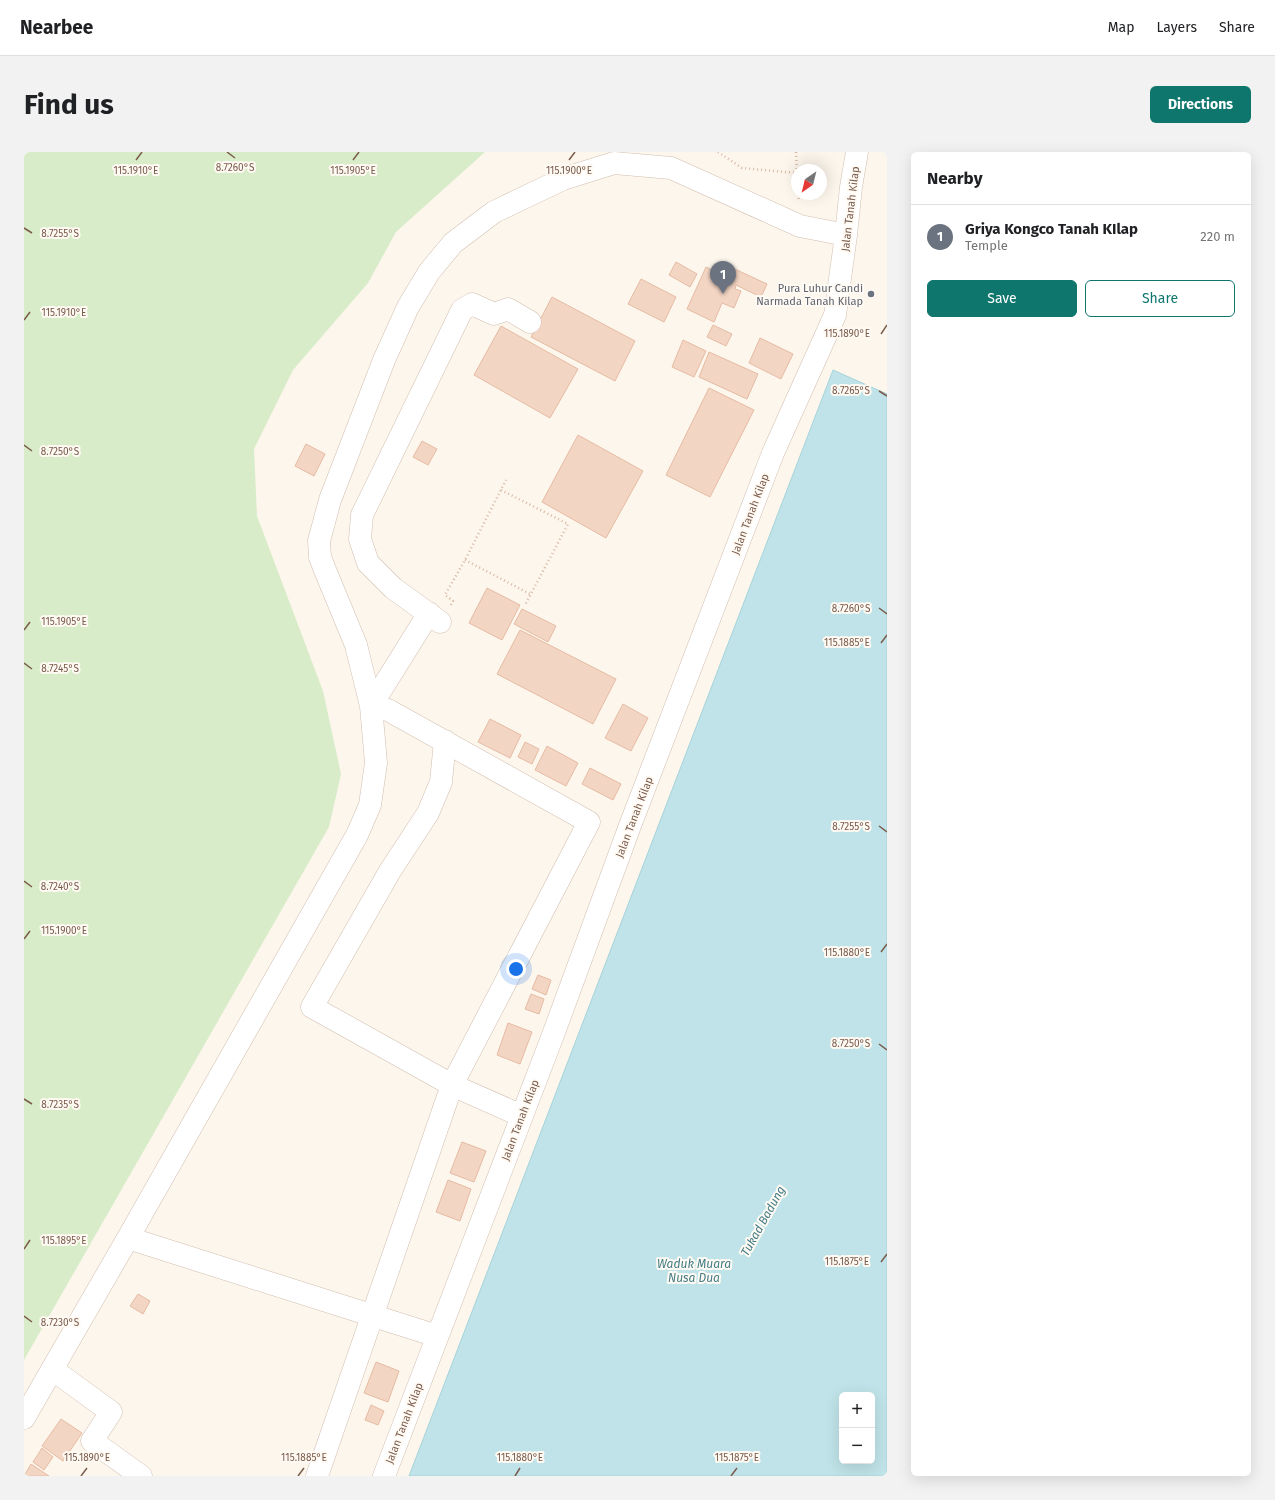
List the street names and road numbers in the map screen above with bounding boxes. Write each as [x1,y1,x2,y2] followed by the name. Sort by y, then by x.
[839,166,862,252] street label: Jalan Tanah Kilap
[729,472,772,557] street label: Jalan Tanah Kilap
[613,775,656,860] street label: Jalan Tanah Kilap
[499,1078,542,1163] street label: Jalan Tanah Kilap
[383,1381,426,1466] street label: Jalan Tanah Kilap

